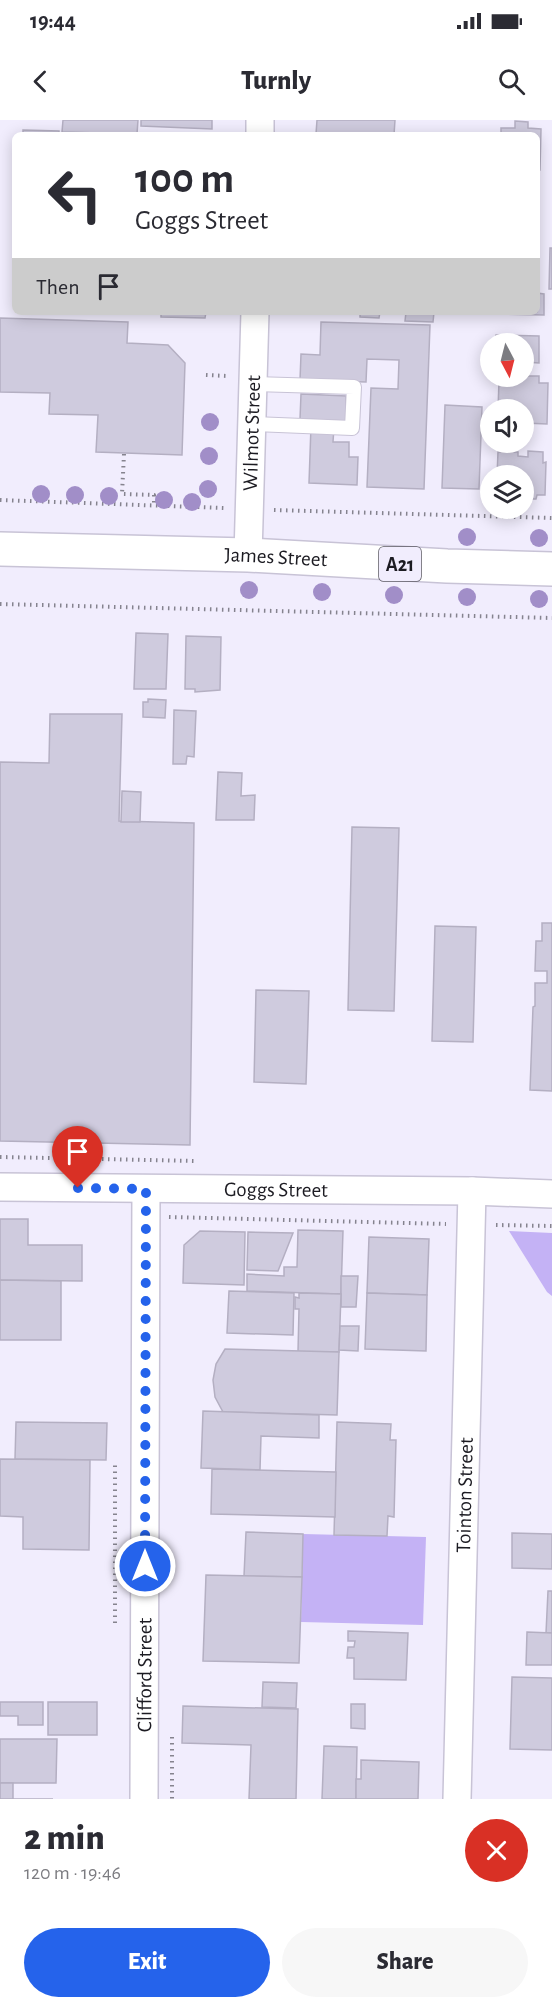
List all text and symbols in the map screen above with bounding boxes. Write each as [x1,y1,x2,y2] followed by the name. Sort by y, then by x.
[30,10,76,32] text: 19:44
[24,65,57,98] icon: back
[495,65,528,98] icon: search
[241,67,311,94] text: Turnly
[36,156,114,234] icon: left
[135,158,234,200] text: 100 m
[135,207,268,234] text: Goggs Street
[92,270,125,303] icon: arrive
[36,276,80,298] text: Then
[480,333,534,387] north arrow
[480,333,534,519] map controls
[240,375,264,491] street label: Wilmot Street
[480,399,534,453] button: sound
[480,465,534,519] button: layers
[224,544,328,570] street label: James Street
[379,547,421,581] road number: A21
[52,1126,103,1188] pin
[61,1135,94,1168] icon: arrive
[224,1179,328,1201] street label: Goggs Street
[453,1437,477,1553] street label: Tointon Street
[113,1534,177,1598] position arrow
[134,1618,156,1732] street label: Clifford Street
[465,1819,528,1882] button: close
[24,1820,105,1856] text: 2 min
[24,1863,121,1883] text: 120 m · 19:46
[24,1928,270,1997] button: Exit
[282,1928,528,1997] button: Share

